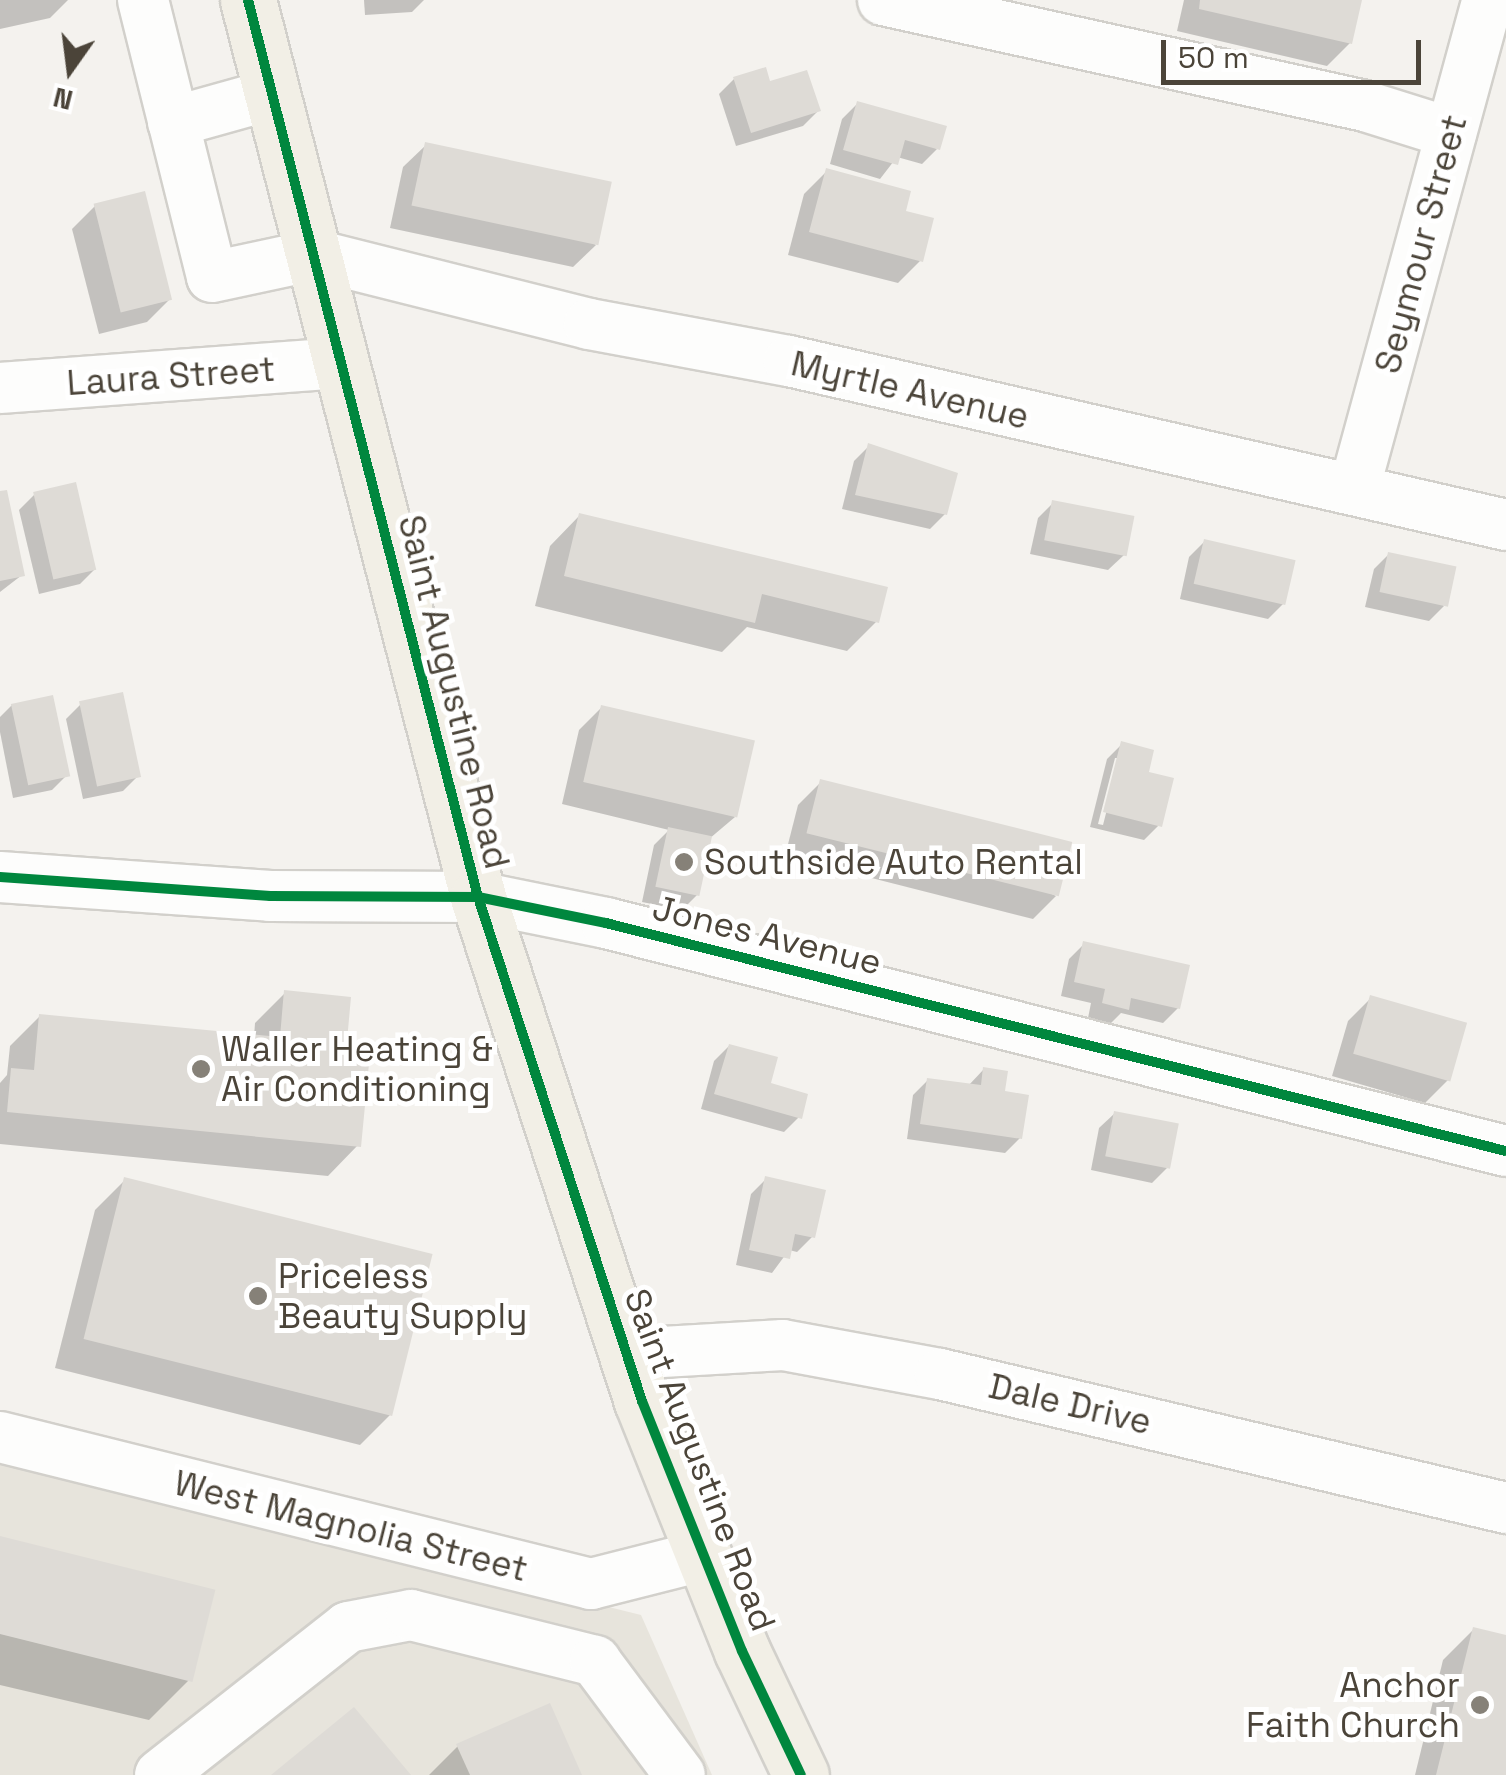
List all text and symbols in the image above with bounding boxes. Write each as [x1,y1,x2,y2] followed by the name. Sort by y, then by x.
[20,20,120,120] north arrow
[1166,20,1426,82] scale bar
[1178,38,1249,77] text: 50 m
[49,79,76,119] text: N
[1366,110,1476,378] street label: Seymour Street
[787,342,1033,438] street label: Myrtle Avenue
[65,348,277,404] street label: Laura Street
[390,511,518,873] street label: Saint Augustine Road
[704,841,1083,883] place label: Southside Auto Rental
[673,851,695,873] marker: Southside Auto Rental
[648,886,886,984] street label: Jones Avenue
[221,1028,493,1110] place label: Waller Heating & Air Conditioning
[190,1058,212,1080] marker: Waller Heating & Air Conditioning
[278,1255,527,1337] place label: Priceless Beauty Supply
[615,1283,785,1637] street label: Saint Augustine Road
[247,1285,269,1307] marker: Priceless Beauty Supply
[985,1365,1155,1443] street label: Dale Drive
[170,1462,532,1590] street label: West Magnolia Street
[1246,1664,1460,1746] place label: Anchor Faith Church
[1469,1694,1491,1716] marker: Anchor Faith Church

